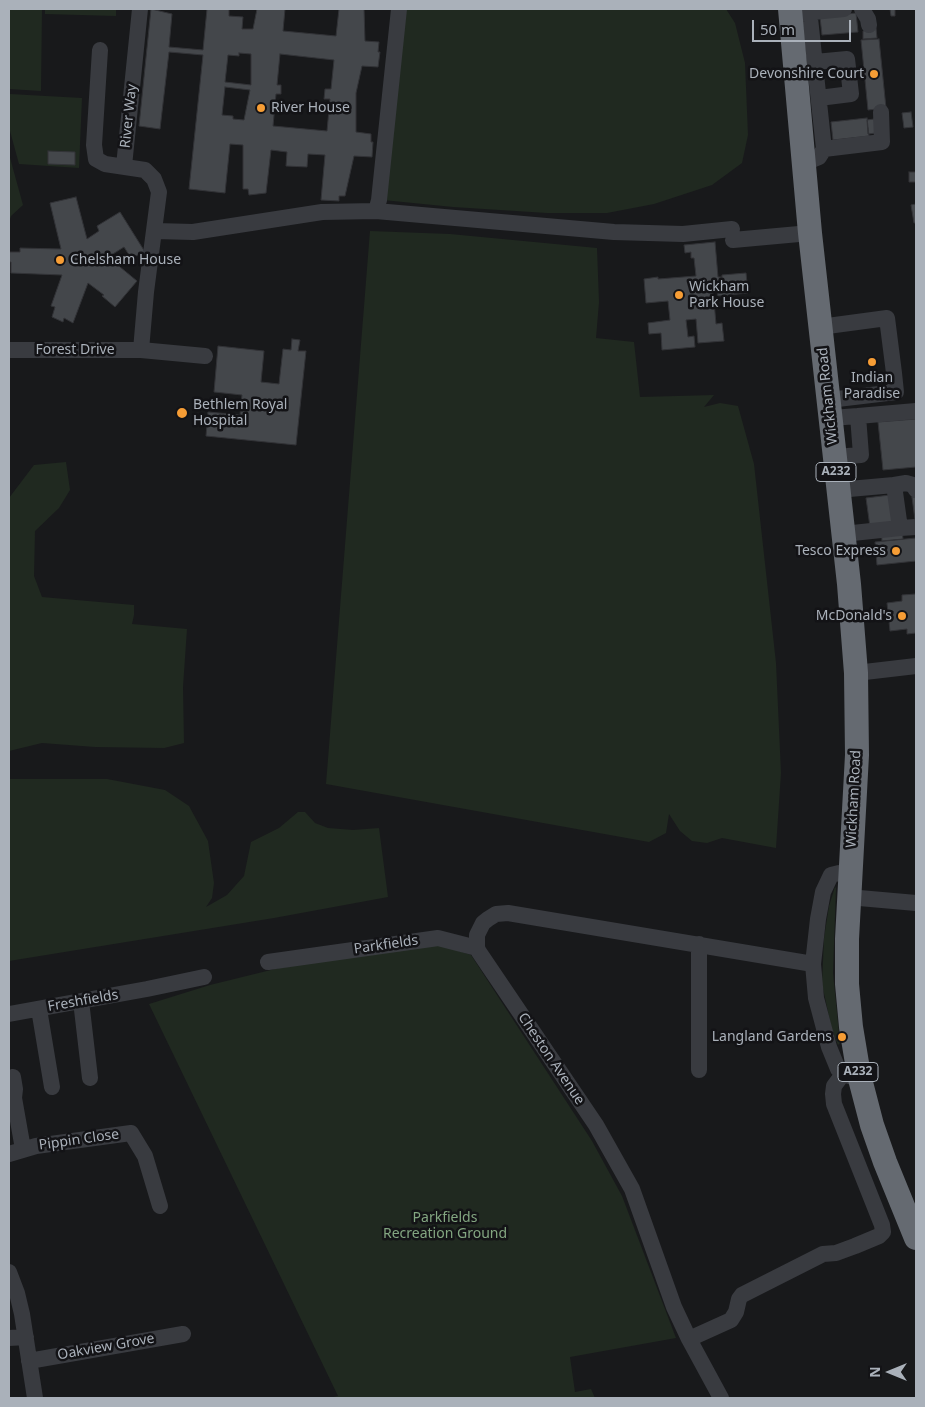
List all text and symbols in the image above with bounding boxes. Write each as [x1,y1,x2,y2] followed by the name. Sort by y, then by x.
[755,10,854,42] scale bar
[760,19,795,39] text: 50 m
[749,66,864,82] place label: Devonshire Court
[868,68,880,80] marker: Devonshire Court
[117,83,141,149] street label: River Way
[271,100,350,116] place label: River House
[255,102,267,114] marker: River House
[70,252,181,268] place label: Chelsham House
[54,254,66,266] marker: Chelsham House
[689,279,764,312] place label: Wickham Park House
[673,289,685,301] marker: Wickham Park House
[35,342,115,358] street label: Forest Drive
[815,347,841,445] street label: Wickham Road
[866,356,878,368] marker: Indian Paradise
[844,370,900,402] place label: Indian Paradise
[193,397,287,430] place label: Bethlem Royal Hospital
[175,406,189,420] marker: Bethlem Royal Hospital
[816,462,856,482] road number: A232
[795,543,886,559] place label: Tesco Express
[890,545,902,557] marker: Tesco Express
[816,608,892,624] place label: McDonald's
[896,610,908,622] marker: McDonald's
[843,750,865,848] street label: Wickham Road
[353,932,419,958] street label: Parkfields
[46,987,120,1015] street label: Freshfields
[514,1010,588,1108] street label: Cheston Avenue
[712,1029,832,1045] place label: Langland Gardens
[836,1031,848,1043] marker: Langland Gardens
[838,1062,878,1082] road number: A232
[38,1126,120,1154] street label: Pippin Close
[383,1210,507,1242] park label: Parkfields Recreation Ground
[56,1330,156,1364] street label: Oakview Grove
[865,1347,915,1397] north arrow
[865,1366,884,1378] text: N

